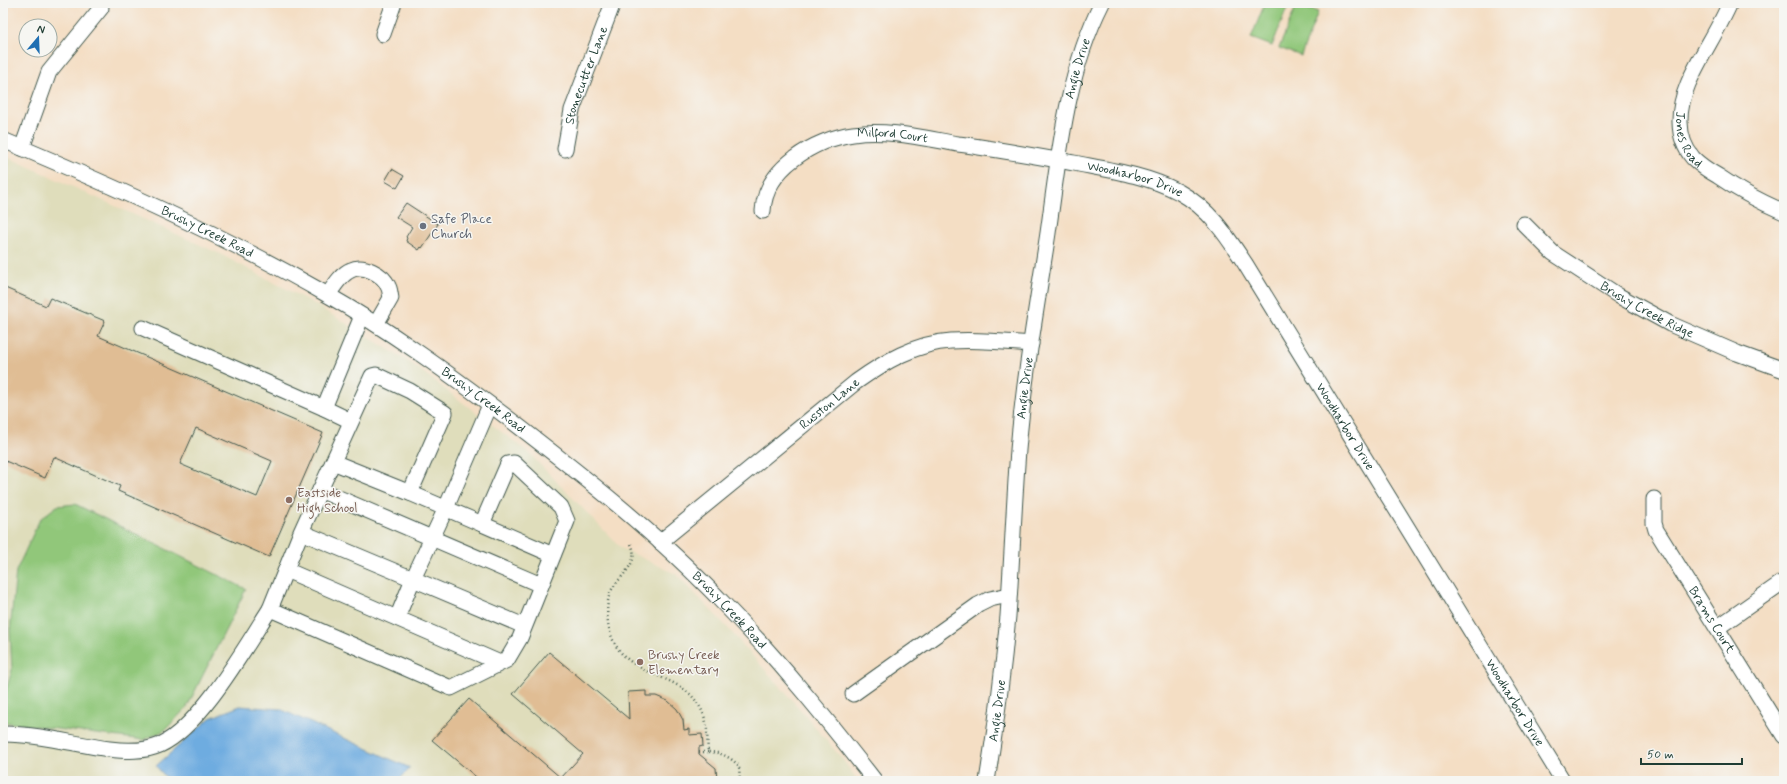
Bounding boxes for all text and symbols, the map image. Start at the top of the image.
north arrow [18,18,58,58]
text: N [35,22,47,37]
street label: Stonecutter Lane [561,24,612,126]
street label: Angie Drive [1061,36,1095,101]
street label: Jones Road [1671,111,1706,172]
street label: Milford Court [856,124,929,147]
street label: Woodharbor Drive [1086,157,1186,201]
street label: Brushy Creek Road [158,202,257,262]
place label: Safe Place Church [431,211,492,243]
marker: Safe Place Church [418,221,428,231]
street label: Brushy Creek Ridge [1597,277,1697,342]
street label: Angie Drive [1012,356,1037,420]
street label: Brushy Creek Road [438,363,529,437]
street label: Russton Lane [796,374,863,433]
street label: Woodharbor Drive [1312,380,1379,473]
place label: Eastside High School [297,485,358,519]
marker: Eastside High School [284,495,294,505]
street label: Brushy Creek Road [688,568,771,653]
street label: Brams Court [1685,583,1739,657]
place label: Brushy Creek Elementary [648,647,720,679]
street label: Woodharbor Drive [1482,656,1548,750]
marker: Brushy Creek Elementary [635,657,645,667]
street label: Angie Drive [985,679,1010,743]
scale bar [1641,740,1742,766]
text: 50 m [1647,747,1674,763]

